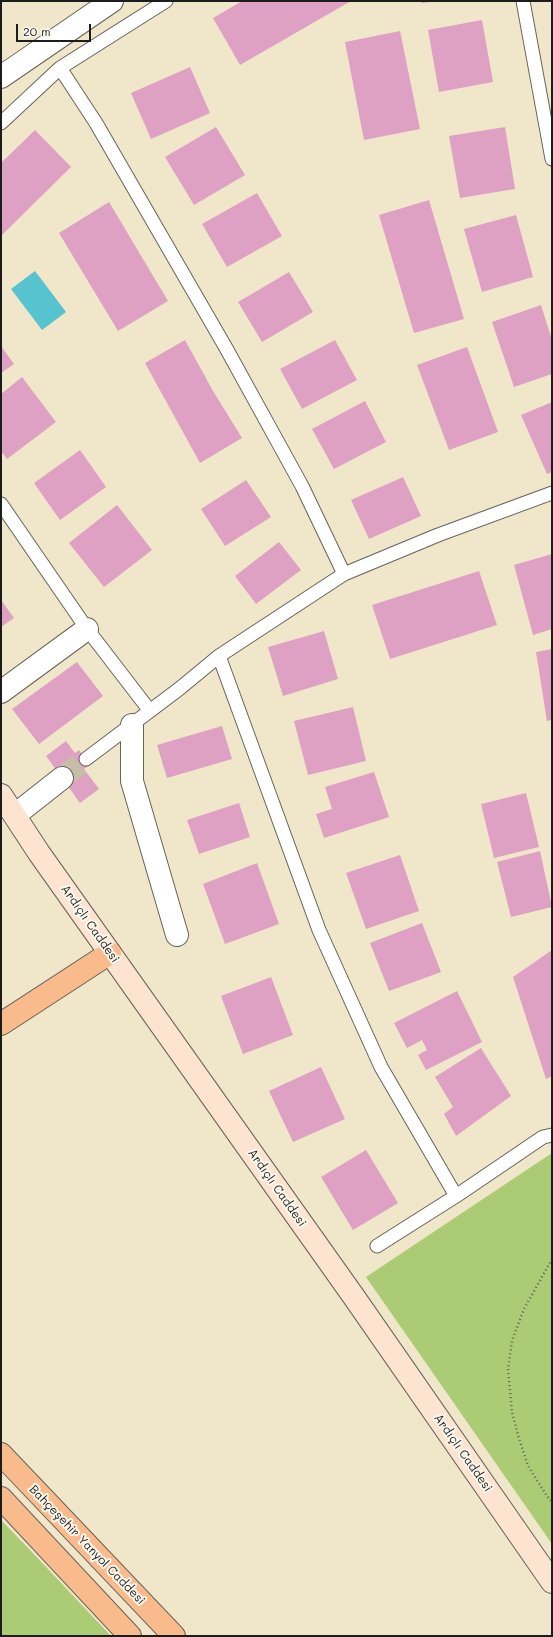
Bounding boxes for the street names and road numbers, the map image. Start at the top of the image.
street label: Ardıçlı Caddesi [58,882,122,966]
street label: Ardıçlı Caddesi [245,1146,309,1230]
street label: Ardıçlı Caddesi [431,1411,495,1495]
street label: Bahçeşehir Yanyol Caddesi [26,1482,148,1608]

